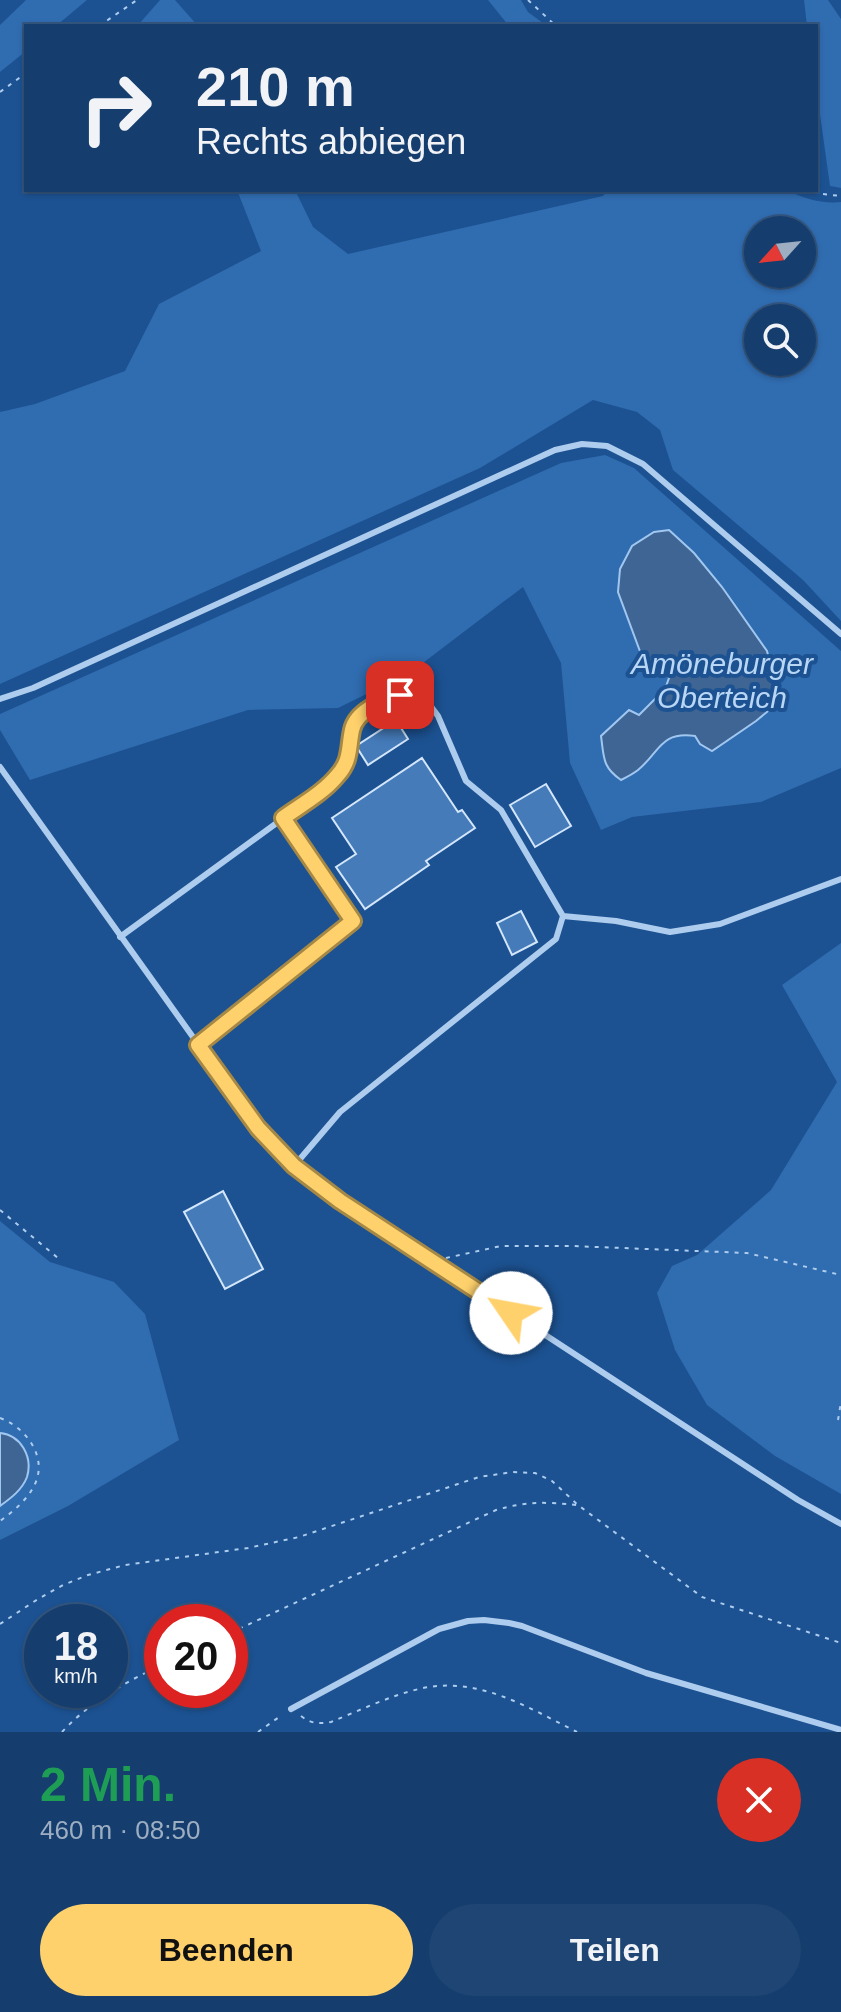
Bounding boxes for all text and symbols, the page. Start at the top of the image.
text: 210 m [196,55,355,118]
icon: right [64,56,168,160]
text: Rechts abbiegen [196,121,466,162]
north arrow [744,216,816,288]
map controls [744,216,816,376]
button: search [744,304,816,376]
water label: Amöneburger Oberteich [629,647,814,714]
pin [366,661,434,729]
icon: arrive [378,673,422,717]
position arrow [469,1271,553,1355]
speed limit sign: 20 [144,1604,248,1708]
text: 18 [54,1624,98,1668]
text: km/h [54,1665,98,1687]
text: 2 Min. [40,1758,176,1811]
button: close [717,1758,801,1842]
text: 460 m · 08:50 [40,1815,200,1845]
button: Beenden [40,1904,413,1996]
button: Teilen [429,1904,801,1996]

